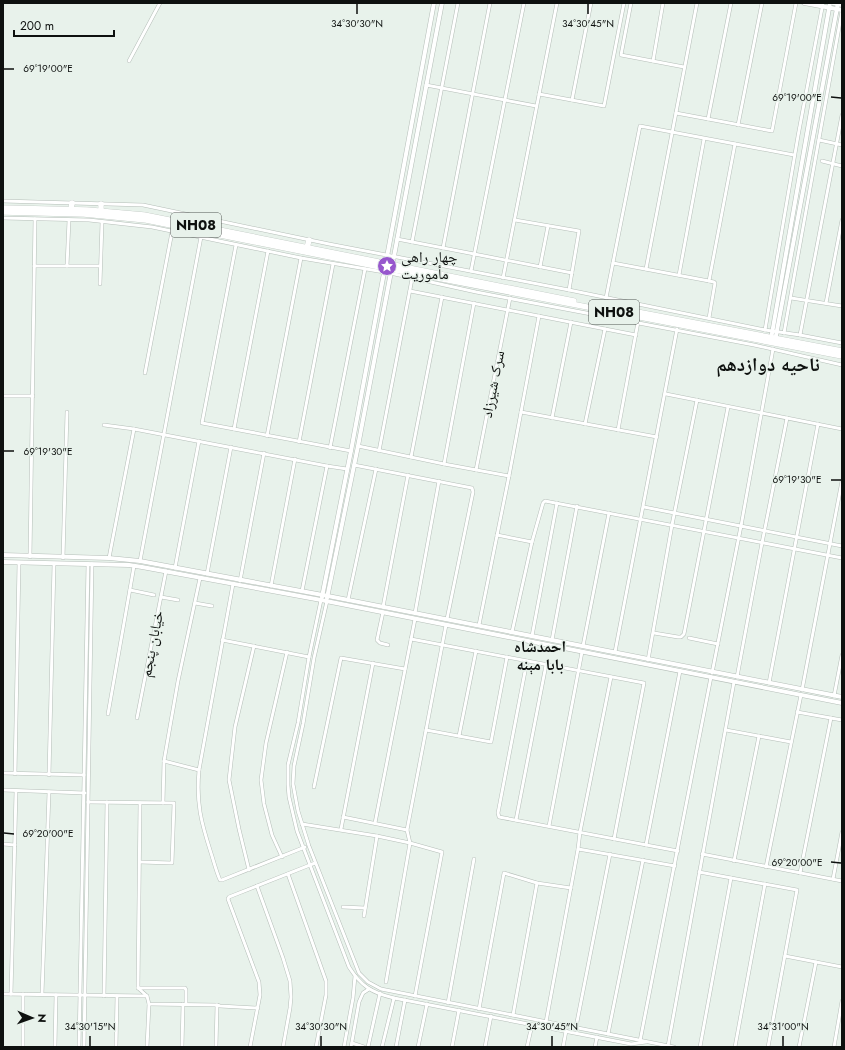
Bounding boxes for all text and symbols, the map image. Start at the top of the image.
scale bar [14,12,114,38]
text: 34°30'30"N [331,16,383,31]
text: 34°30'45"N [562,16,614,31]
text: 200 m [20,17,54,35]
text: 69°19'00"E [23,61,73,76]
text: 69°19'00"E [772,90,822,105]
road number: NH08 [171,213,221,237]
place label: چهار راهی مأموریت [401,246,458,285]
place icon: چهار راهی مأموریت [376,255,398,277]
road number: NH08 [589,300,639,324]
street label: سرک شیرزاد [476,348,510,420]
district label: ناحیه دوازدهم [716,351,820,378]
text: 69°19'30"E [23,444,73,459]
text: 69°19'30"E [772,472,822,487]
street label: خیابان پنجم [135,608,169,679]
district label: احمدشاه بابا مېنه [514,635,566,676]
text: 69°20'00"E [23,826,74,841]
text: 69°20'00"E [772,855,823,870]
north arrow [12,998,52,1038]
text: N [34,1014,50,1023]
text: 34°30'15"N [65,1019,115,1034]
text: 34°30'30"N [295,1019,347,1034]
text: 34°30'45"N [526,1019,578,1034]
text: 34°31'00"N [757,1019,809,1034]

